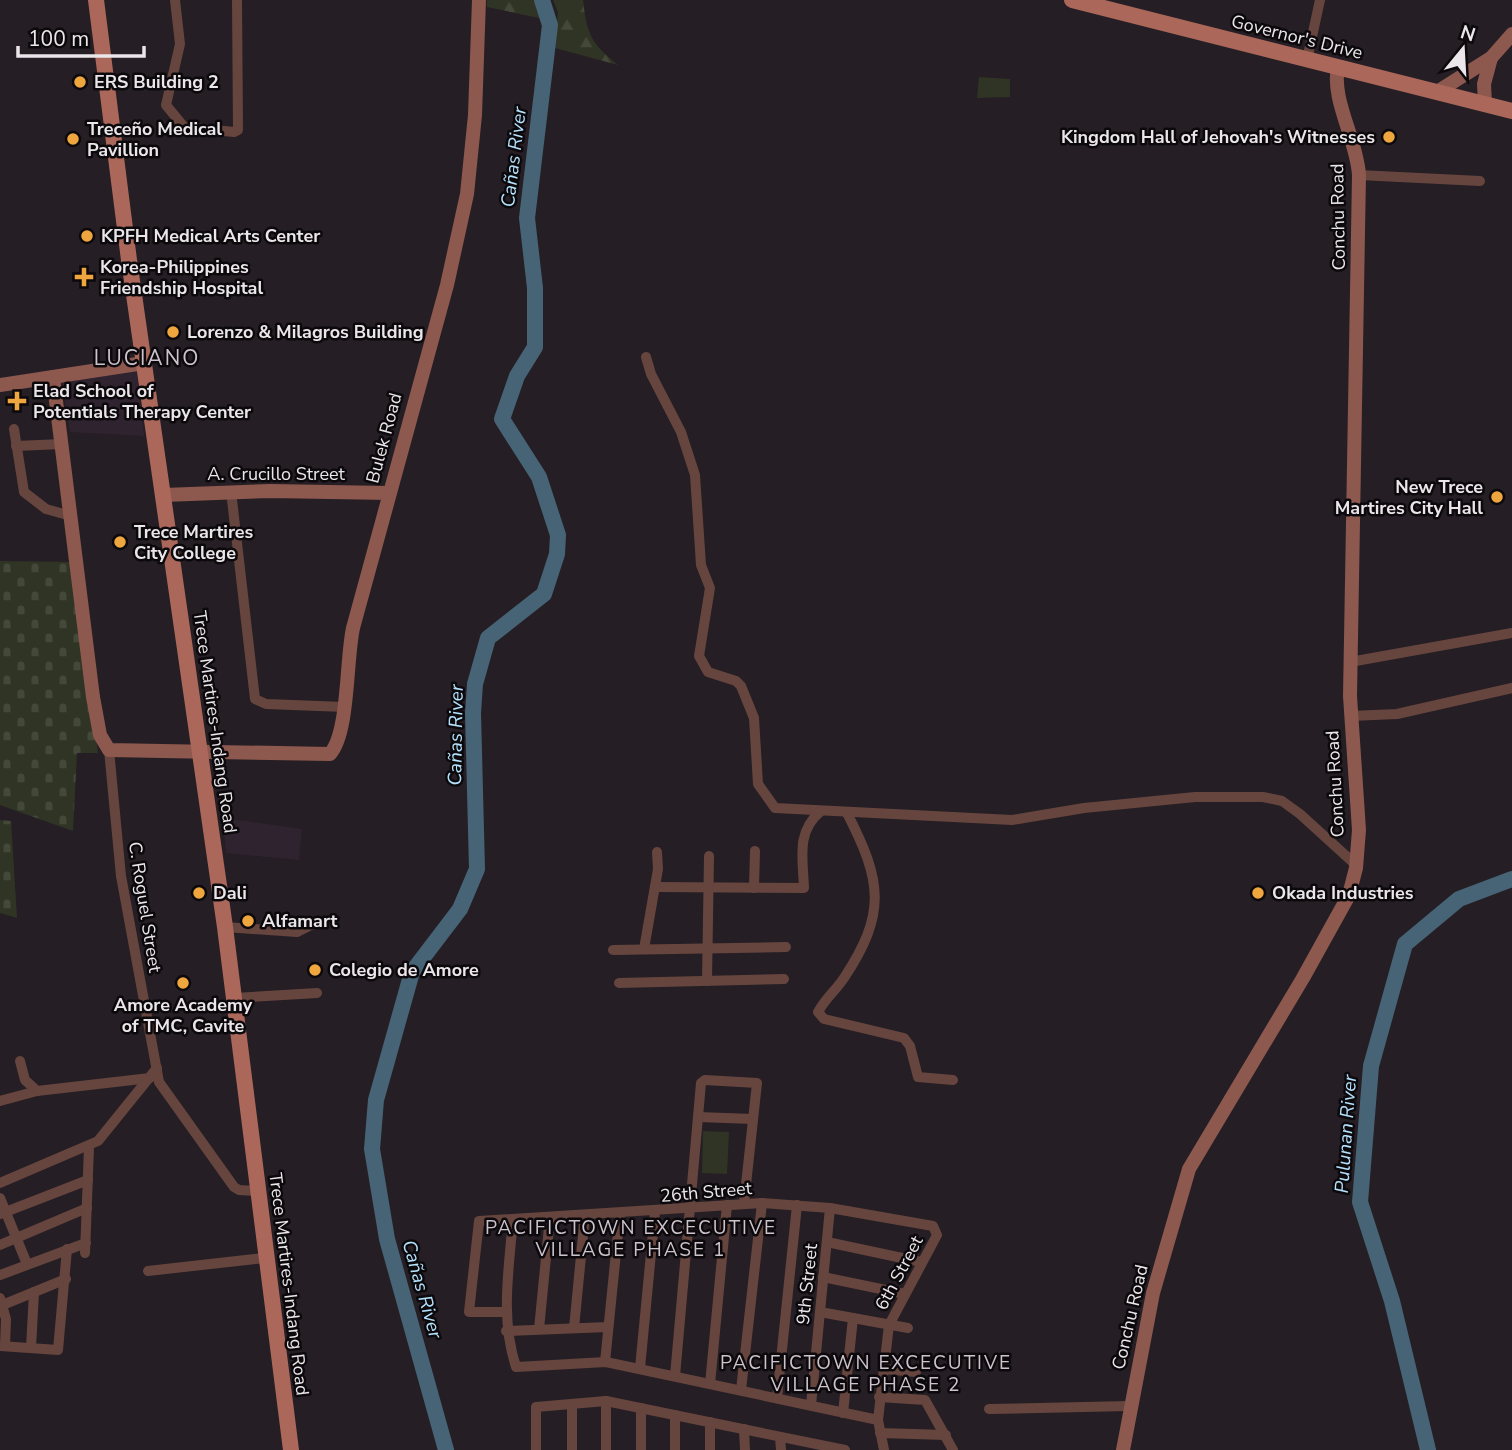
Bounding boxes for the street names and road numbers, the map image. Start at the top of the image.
street label: Governor's Drive [1229,9,1365,65]
street label: Conchu Road [1325,163,1351,271]
street label: Bulek Road [360,390,408,486]
street label: A. Crucillo Street [207,462,346,486]
street label: Trece Martires-Indang Road [188,609,242,835]
street label: Conchu Road [1320,730,1350,838]
street label: C. Roguel Street [123,840,167,975]
street label: Trece Martires-Indang Road [263,1171,315,1397]
street label: 26th Street [659,1176,753,1208]
street label: 6th Street [869,1231,929,1314]
street label: 9th Street [791,1242,823,1326]
street label: Conchu Road [1106,1262,1154,1372]

